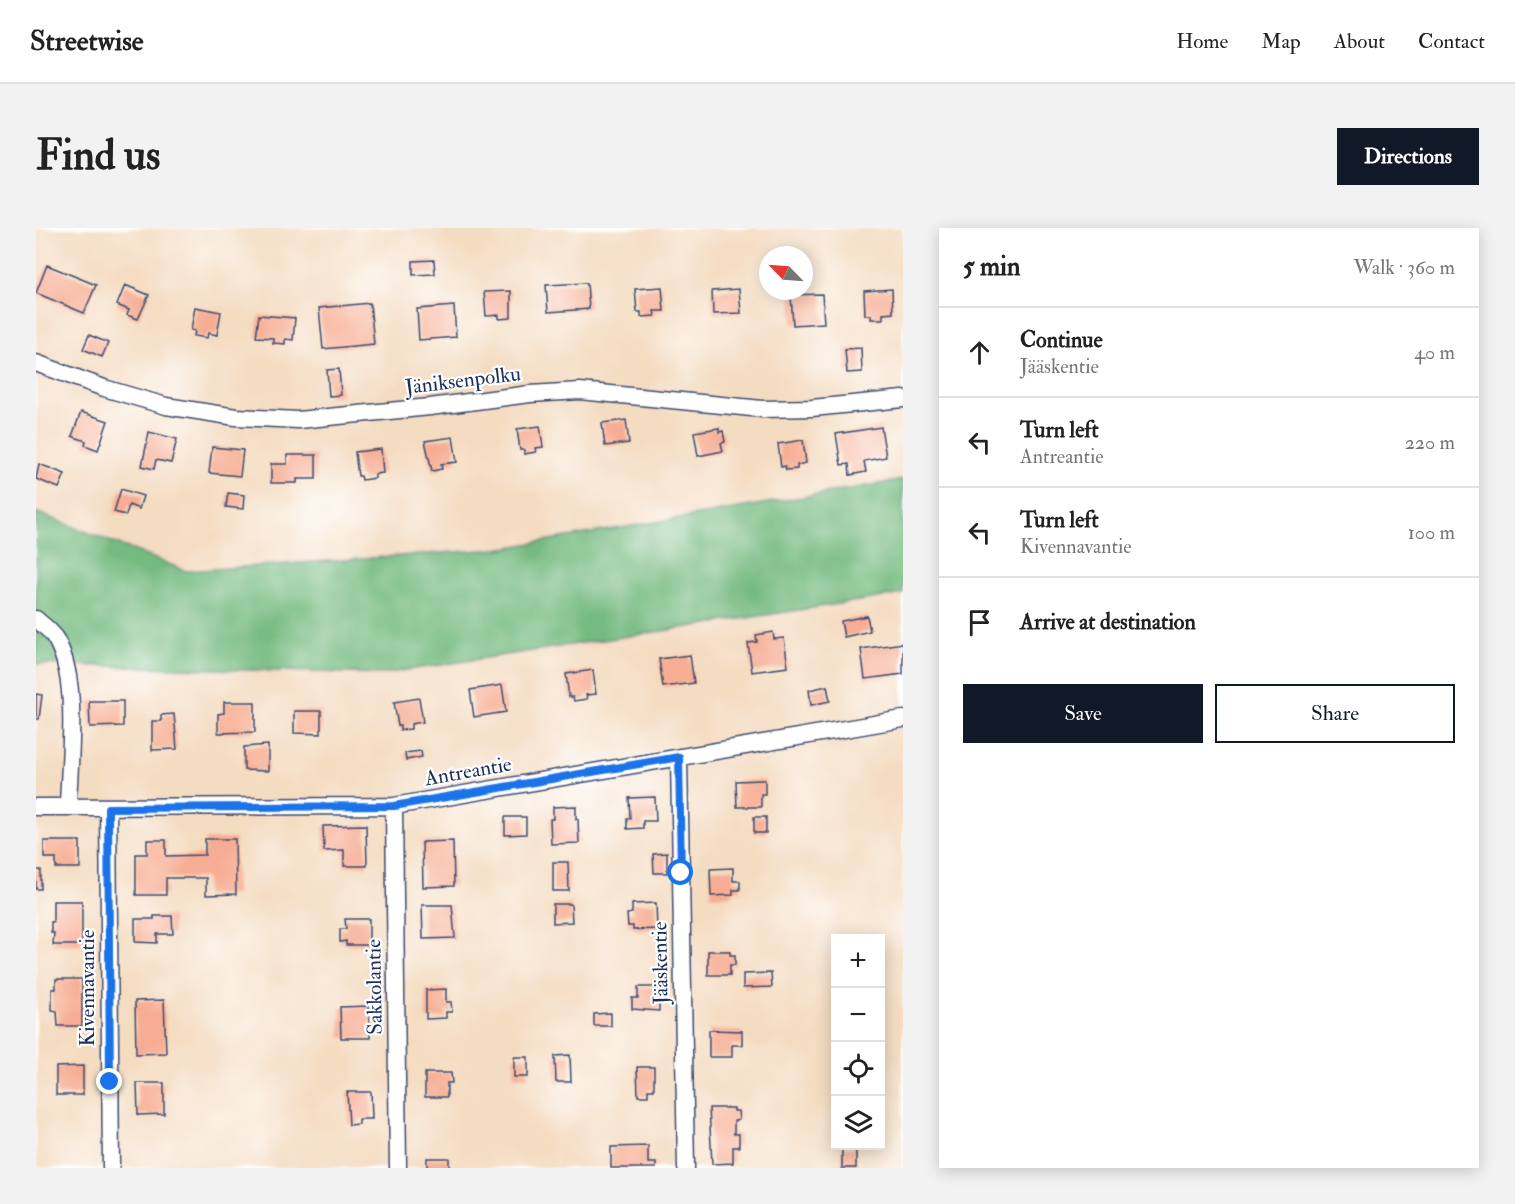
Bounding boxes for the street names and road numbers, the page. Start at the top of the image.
street label: Jäniksenpolku [403,360,523,401]
street label: Antreantie [422,751,514,793]
street label: Jääskentie [646,921,675,1006]
street label: Kivennavantie [74,929,101,1047]
street label: Sakkolantie [360,939,389,1035]

